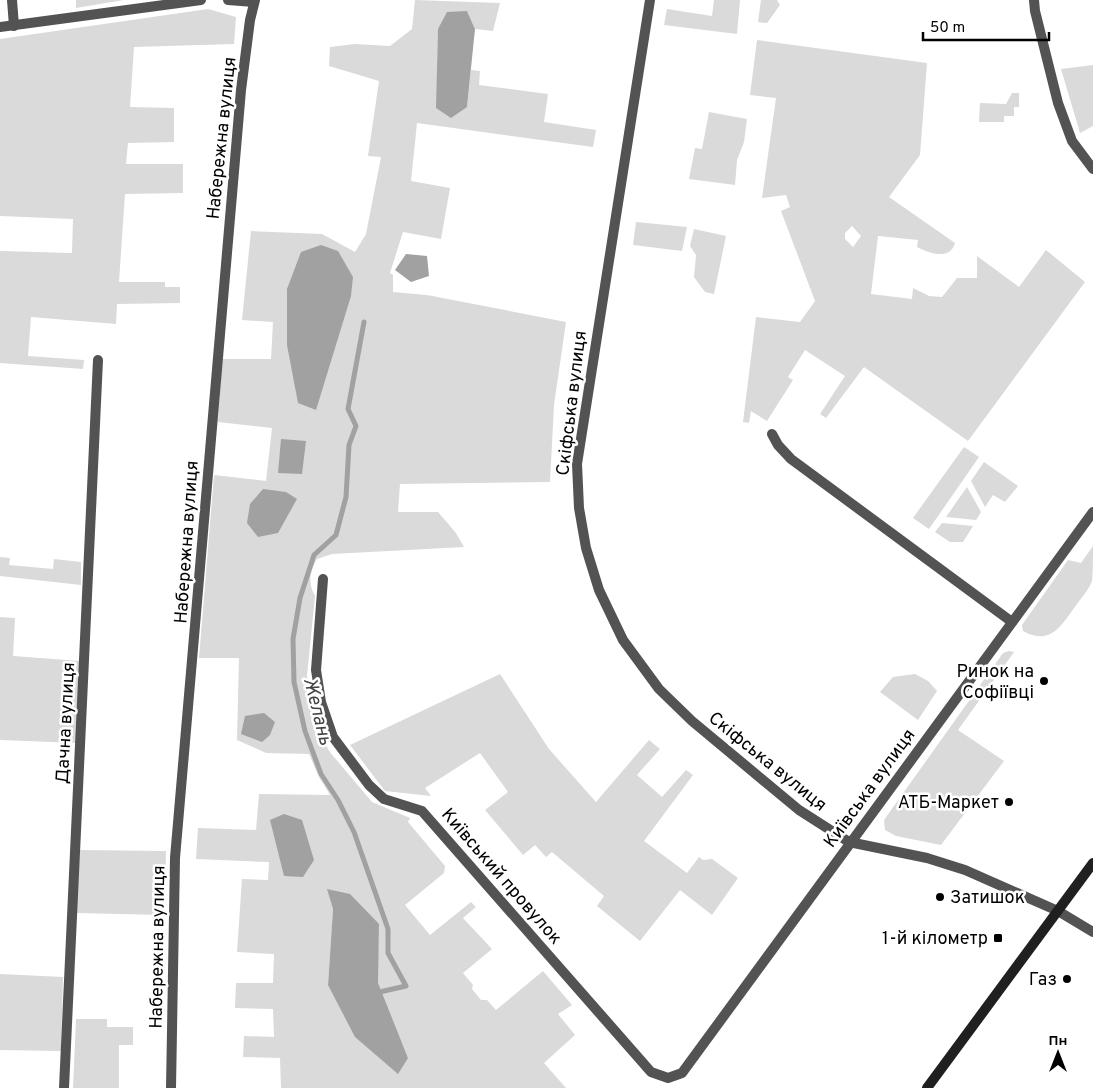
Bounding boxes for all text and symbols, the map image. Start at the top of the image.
scale bar [923,10,1049,42]
text: 50 m [930,19,965,38]
street label: Набережна вулиця [203,56,242,221]
street label: Скіфська вулиця [552,329,593,477]
street label: Набережна вулиця [170,460,205,624]
place label: Ринок на Софіївці [956,661,1034,705]
street label: Дачна вулиця [52,662,81,785]
water label: Желань [297,675,337,748]
marker: Ринок на Софіївці [1038,675,1050,687]
street label: Скіфська вулиця [703,707,831,817]
street label: Київська вулиця [819,725,921,853]
place label: АТБ-Маркет [898,792,999,815]
marker: АТБ-Маркет [1003,796,1015,808]
street label: Київський провулок [435,804,566,950]
street label: Набережна вулиця [146,865,171,1029]
place label: Затишок [950,887,1025,910]
marker: Затишок [934,891,946,903]
place label: 1-й кілометр [882,928,988,951]
marker: 1-й кілометр [992,932,1004,944]
place label: Газ [1029,969,1057,992]
marker: Газ [1061,973,1073,985]
north arrow [1033,1028,1083,1078]
text: Пн [1049,1033,1067,1050]

